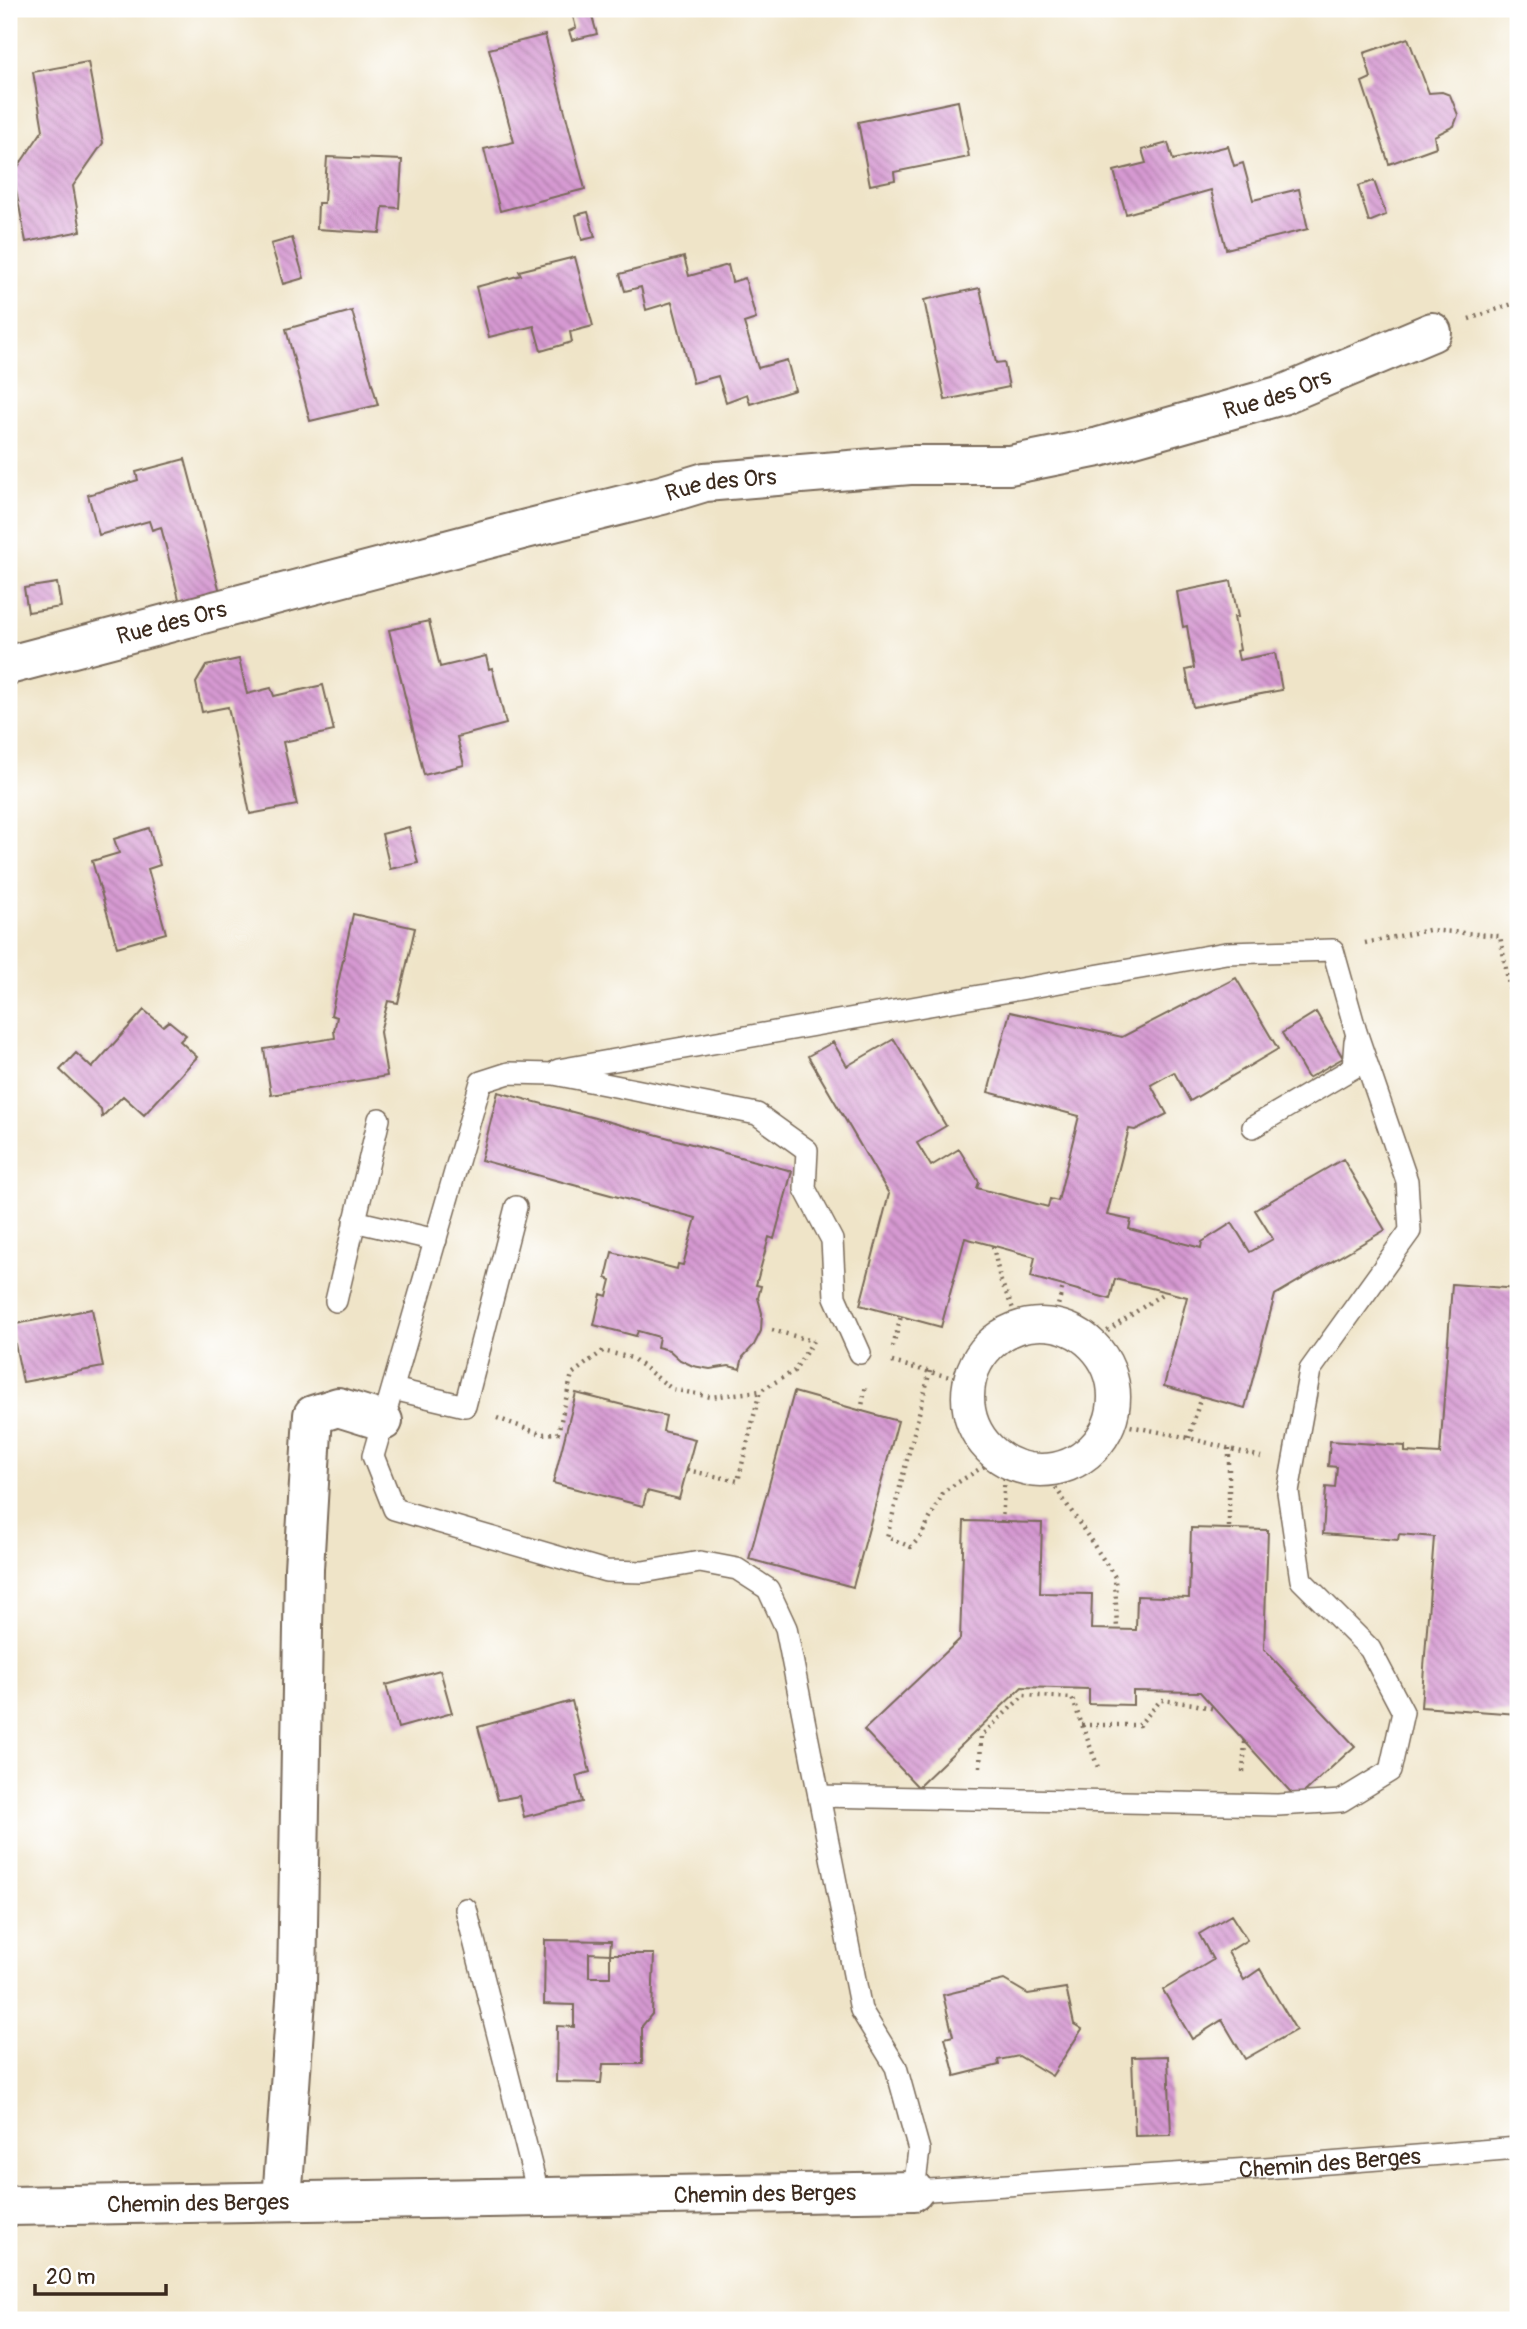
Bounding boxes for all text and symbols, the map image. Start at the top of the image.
street label: Rue des Ors [1220,362,1335,426]
street label: Rue des Ors [662,462,777,508]
street label: Rue des Ors [113,594,230,651]
street label: Chemin des Berges [1238,2141,1422,2184]
street label: Chemin des Berges [673,2177,856,2209]
street label: Chemin des Berges [107,2187,289,2219]
scale bar [35,2252,166,2296]
text: 20 m [46,2264,95,2291]

